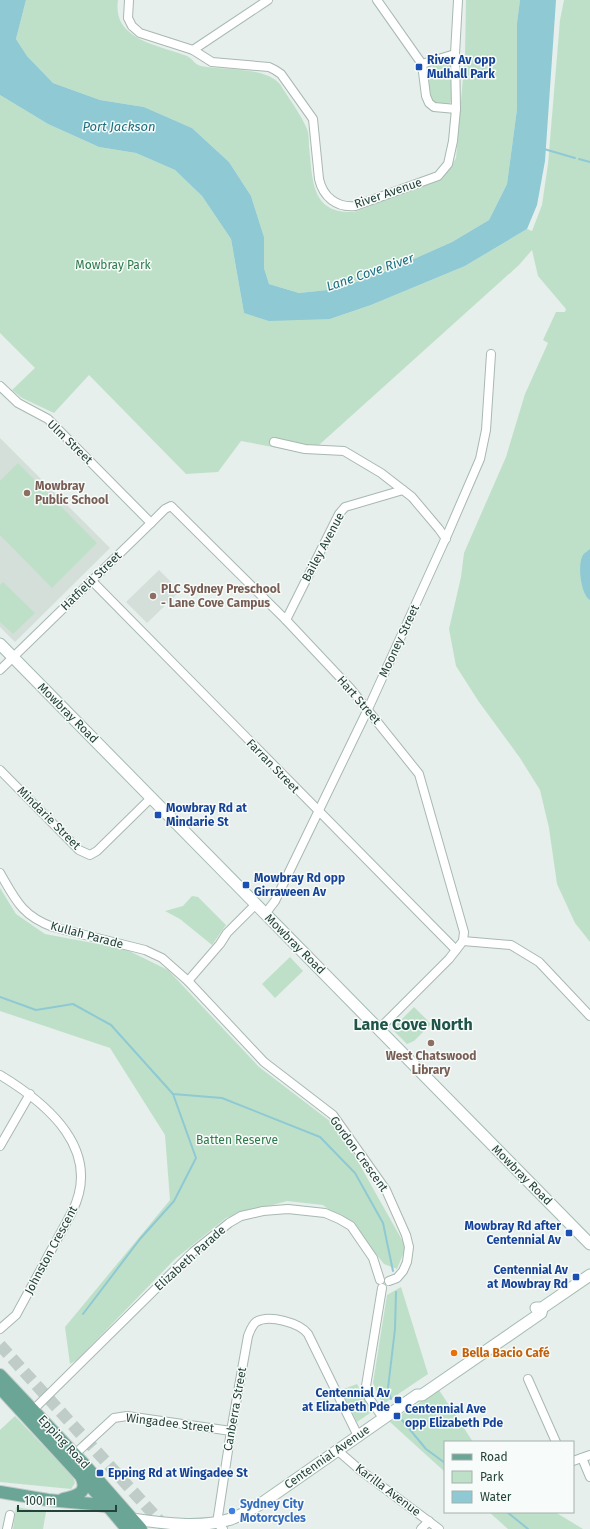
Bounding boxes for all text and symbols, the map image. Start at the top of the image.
place label: River Av opp Mulhall Park [427,53,496,81]
marker: River Av opp Mulhall Park [414,62,424,72]
water label: Port Jackson [82,119,156,134]
street label: River Avenue [352,175,424,211]
water label: Lane Cove River [324,250,417,294]
park label: Mowbray Park [75,258,152,272]
street label: Ulm Street [44,417,96,467]
place label: Mowbray Public School [35,479,109,507]
marker: Mowbray Public School [22,488,32,498]
street label: Bailey Avenue [299,510,347,584]
street label: Hatfield Street [58,548,125,613]
place label: PLC Sydney Preschool - Lane Cove Campus [161,582,281,610]
marker: PLC Sydney Preschool - Lane Cove Campus [148,591,158,601]
street label: Mooney Street [376,602,422,680]
street label: Hart Street [334,673,384,728]
street label: Mowbray Road [35,680,101,746]
street label: Farran Street [244,736,303,796]
street label: Mindarie Street [14,783,84,853]
place label: Mowbray Rd at Mindarie St [166,801,247,829]
marker: Mowbray Rd at Mindarie St [153,810,163,820]
place label: Mowbray Rd opp Girraween Av [254,871,345,899]
marker: Mowbray Rd opp Girraween Av [241,880,251,890]
street label: Mowbray Road [262,911,328,977]
street label: Kullah Parade [49,919,125,951]
district label: Lane Cove North [353,1015,473,1034]
marker: West Chatswood Library [426,1038,436,1048]
place label: West Chatswood Library [386,1049,476,1077]
street label: Gordon Crescent [327,1114,391,1195]
park label: Batten Reserve [196,1133,278,1147]
street label: Mowbray Road [489,1142,555,1208]
street label: Johnston Crescent [22,1203,81,1297]
place label: Mowbray Rd after Centennial Av [465,1219,562,1247]
street label: Elizabeth Parade [152,1223,228,1293]
marker: Mowbray Rd after Centennial Av [564,1228,574,1238]
place label: Centennial Av at Mowbray Rd [487,1263,569,1291]
marker: Centennial Av at Mowbray Rd [571,1272,581,1282]
place label: Bella Bacio Café [462,1346,550,1360]
marker: Bella Bacio Café [449,1348,459,1358]
street label: Canberra Street [221,1365,249,1452]
place label: Centennial Av at Elizabeth Pde [302,1386,391,1414]
marker: Centennial Av at Elizabeth Pde [393,1395,403,1405]
place label: Centennial Ave opp Elizabeth Pde [405,1402,503,1430]
street label: Wingadee Street [125,1411,216,1435]
marker: Centennial Ave opp Elizabeth Pde [392,1411,402,1421]
street label: Epping Road [36,1412,92,1472]
street label: Centennial Avenue [282,1422,372,1492]
legend [444,1441,574,1513]
text: Road [480,1450,508,1464]
street label: Karilla Avenue [353,1461,423,1519]
place label: Epping Rd at Wingadee St [108,1466,248,1480]
marker: Epping Rd at Wingadee St [95,1468,105,1478]
text: Park [480,1470,504,1484]
scale bar [18,1487,116,1513]
text: Water [480,1490,512,1504]
text: 100 m [24,1494,56,1508]
place label: Sydney City Motorcycles [240,1497,306,1525]
marker: Sydney City Motorcycles [227,1506,237,1516]

